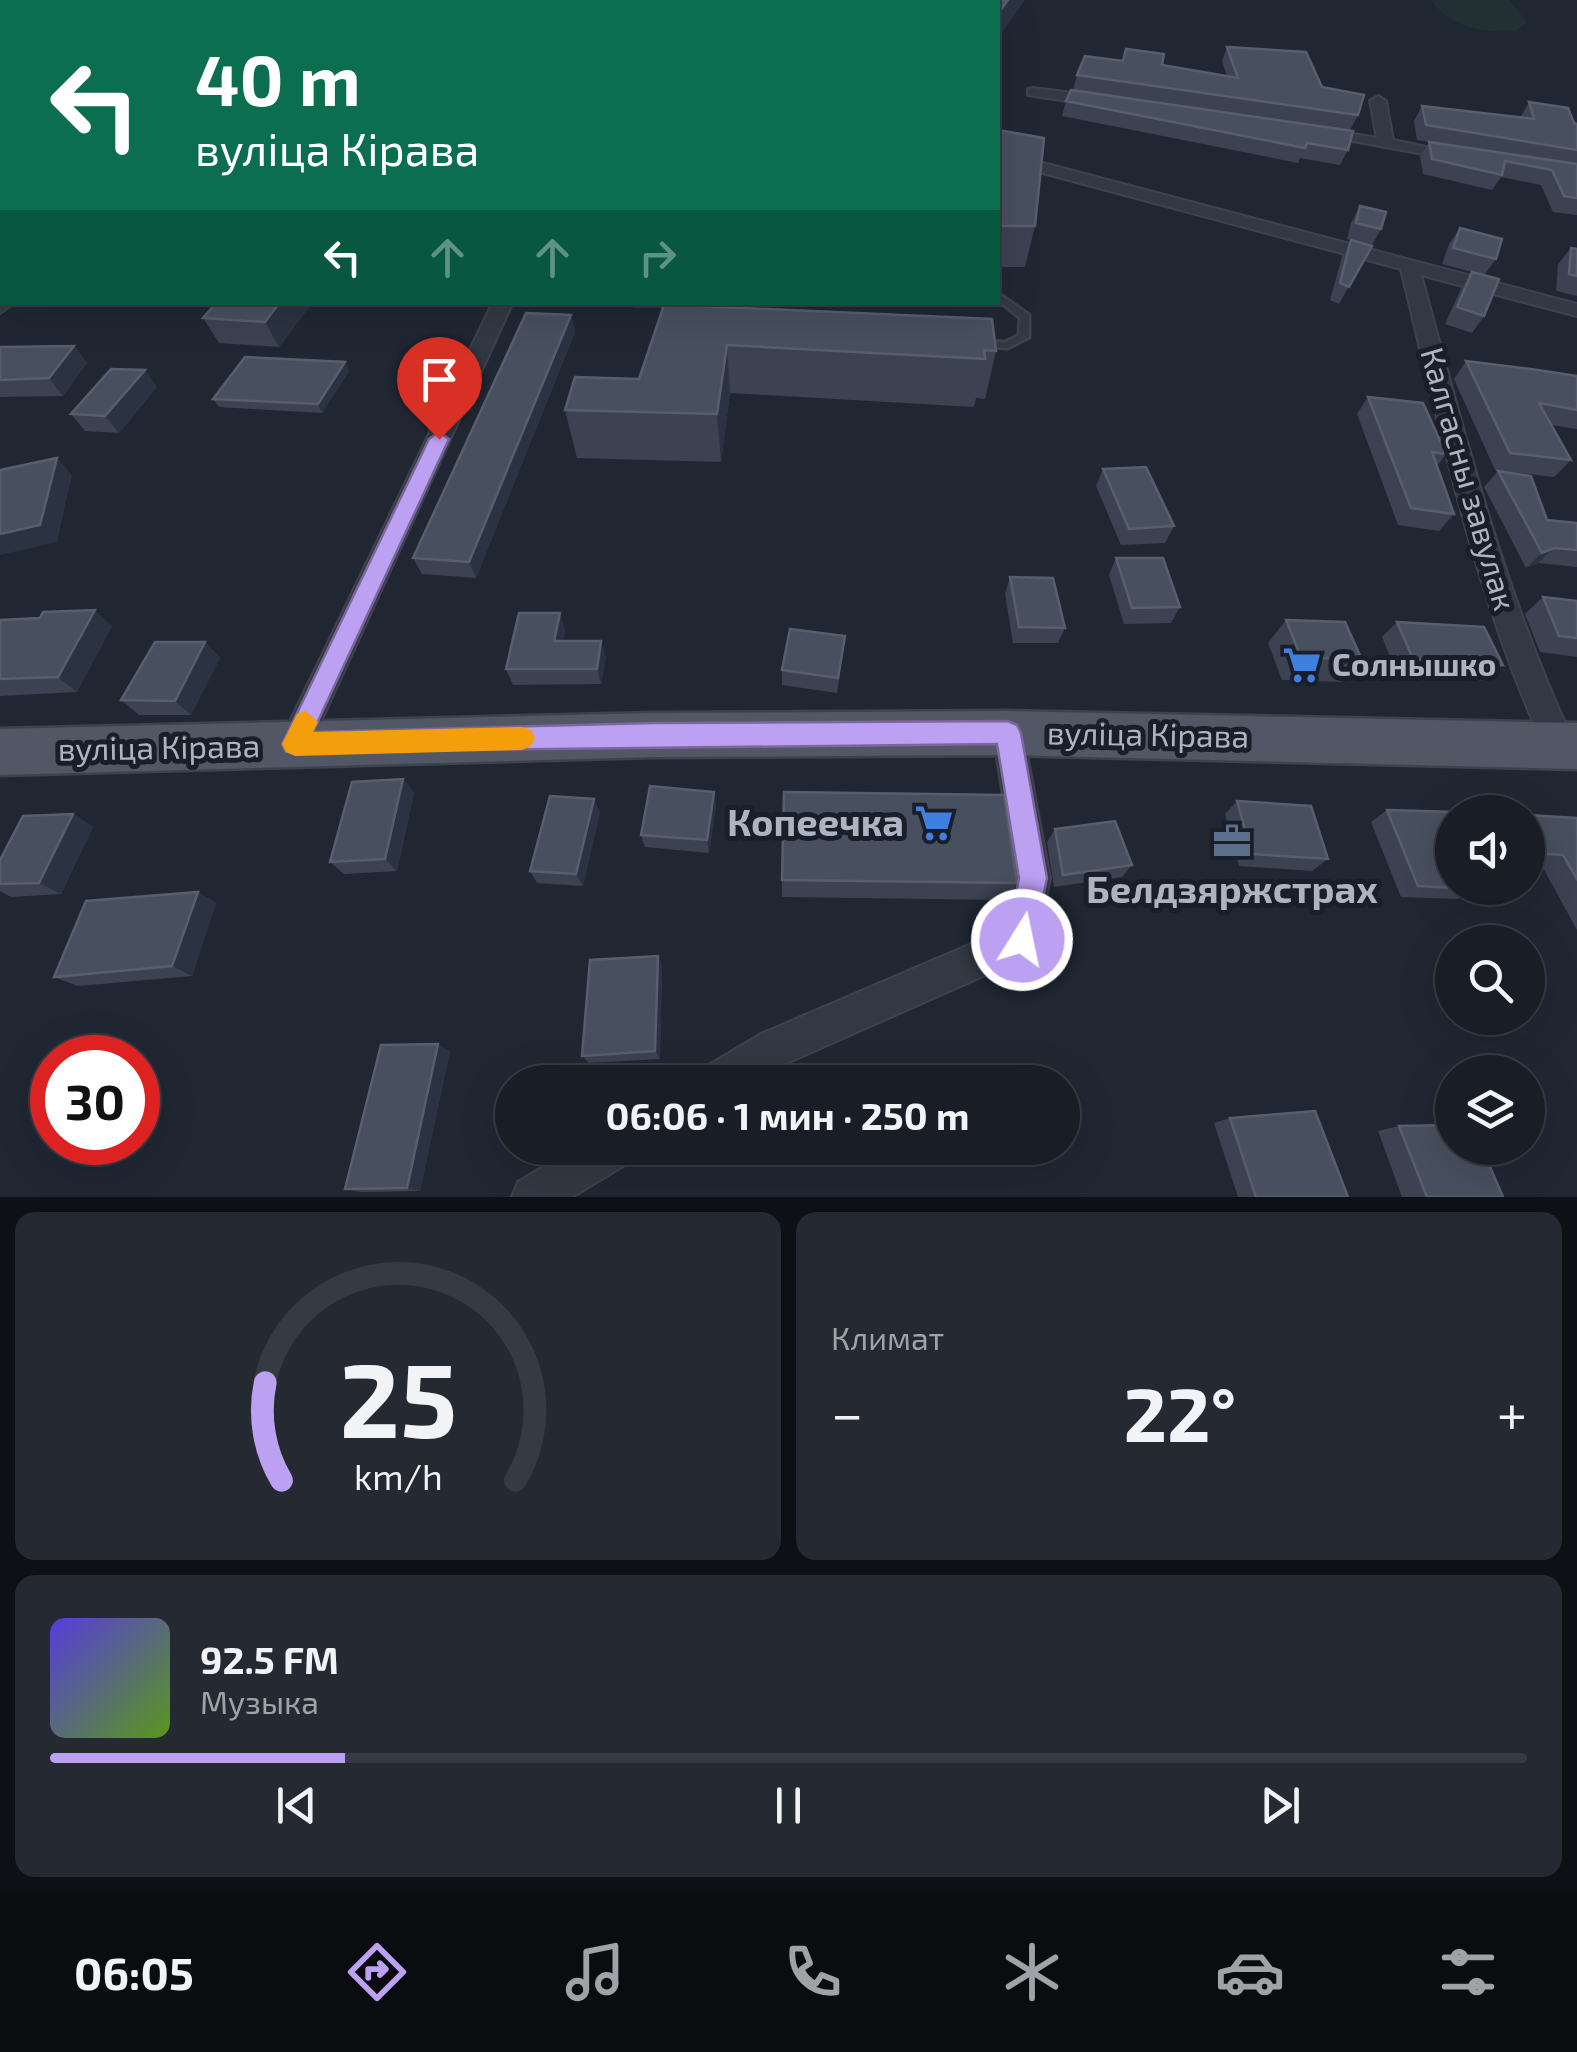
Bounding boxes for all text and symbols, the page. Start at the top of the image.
text: 40 m [195,36,361,120]
icon: left [30,40,160,170]
text: вуліца Кірава [195,121,479,175]
icon: left [315,230,370,285]
icon: ahead [420,230,475,285]
icon: ahead [525,230,580,285]
icon: right [630,230,685,285]
pin [397,337,482,440]
street label: Калгасны завулак [1413,343,1526,615]
icon: arrive [412,352,467,407]
supermarket icon: Солнышко [1281,644,1323,686]
place label: Солнышко [1332,644,1496,682]
street label: вуліца Кірава [1047,712,1249,755]
street label: вуліца Кірава [58,725,260,768]
map controls [1435,795,1545,1165]
button: sound [1435,795,1545,905]
place label: Копеечка [727,798,904,844]
supermarket icon: Копеечка [913,802,955,844]
office icon: Белдзяржстрах [1211,820,1253,862]
place label: Белдзяржстрах [1086,865,1378,911]
position arrow [970,888,1074,992]
button: search [1435,925,1545,1035]
speed limit sign: 30 [30,1035,160,1165]
button: layers [1435,1055,1545,1165]
text: 06:06 · 1 мин · 250 m [606,1092,969,1138]
text: Климат [831,1318,944,1356]
text: 25 [339,1334,457,1459]
text: 22° [1123,1367,1236,1457]
text: − [831,1379,863,1445]
text: + [1497,1379,1527,1445]
text: km/h [354,1454,442,1497]
text: 92.5 FM [200,1636,339,1682]
text: Музыка [200,1682,319,1720]
icon: previous [269,1778,324,1833]
icon: pause [761,1778,816,1833]
icon: next [1253,1778,1308,1833]
icon: directions [342,1937,412,2007]
icon: music [560,1937,630,2007]
icon: phone [778,1937,848,2007]
icon: climate [997,1937,1067,2007]
icon: car [1215,1937,1285,2007]
icon: filters [1433,1937,1503,2007]
text: 06:05 [74,1945,194,1999]

